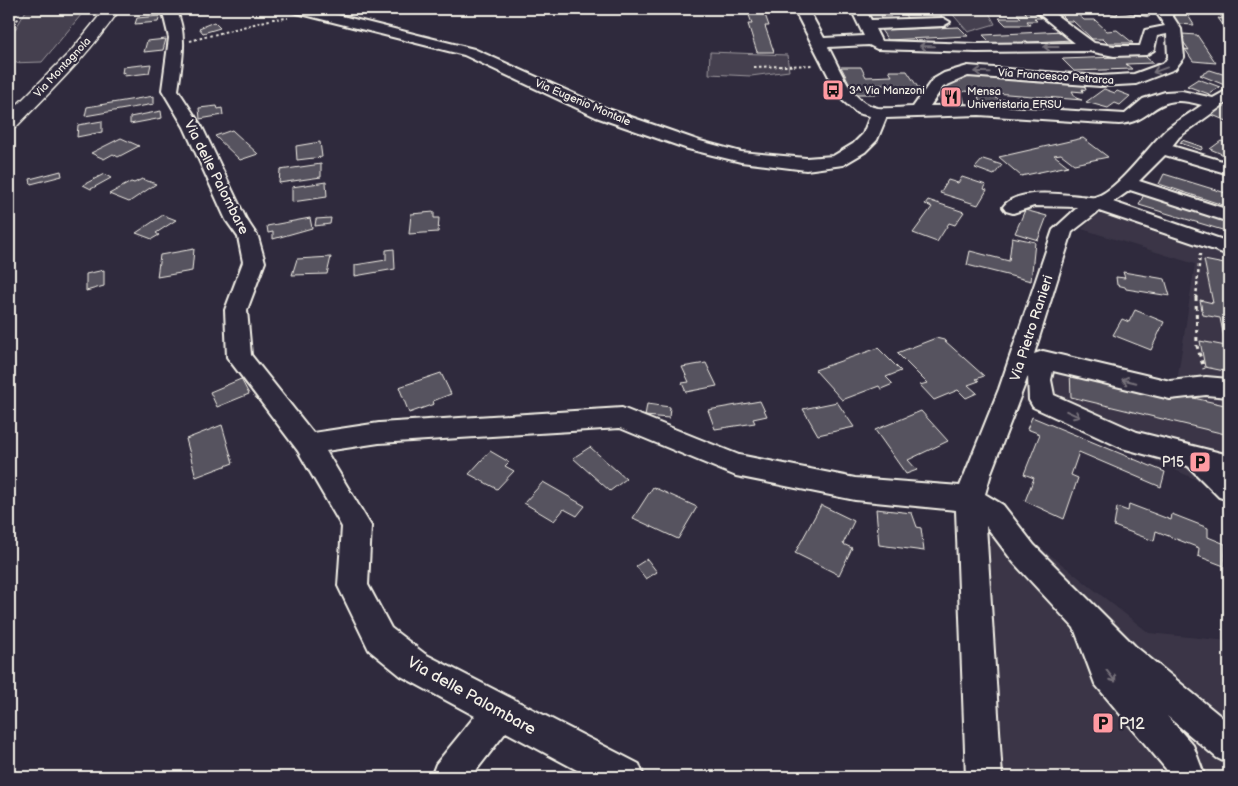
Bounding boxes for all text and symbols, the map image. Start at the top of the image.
street label: Via Montagnola [31,35,93,100]
one-way arrow [919,42,935,51]
one-way arrow [1043,42,1060,52]
street label: Via Francesco Petrarca [997,66,1114,87]
one-way arrow [1153,66,1169,75]
one-way arrow [975,67,991,76]
street label: Via Eugenio Montale [533,76,633,129]
bus stop icon: 3^ Via Manzoni [821,78,845,102]
place label: 3^ Via Manzoni [849,84,925,97]
restaurant icon: Mensa Univeristaria ERSU [939,85,963,109]
place label: Mensa Univeristaria ERSU [967,85,1062,111]
street label: Via delle Palombare [180,117,253,237]
street label: Via Pietro Ranieri [1006,273,1057,383]
one-way arrow [1122,376,1138,385]
one-way arrow [1065,410,1080,419]
parking icon: P15 [1188,450,1212,474]
place label: P15 [1162,454,1184,471]
street label: Via delle Palombare [404,653,539,740]
one-way arrow [1106,669,1116,683]
parking icon: P12 [1091,711,1115,735]
place label: P12 [1119,715,1145,734]

